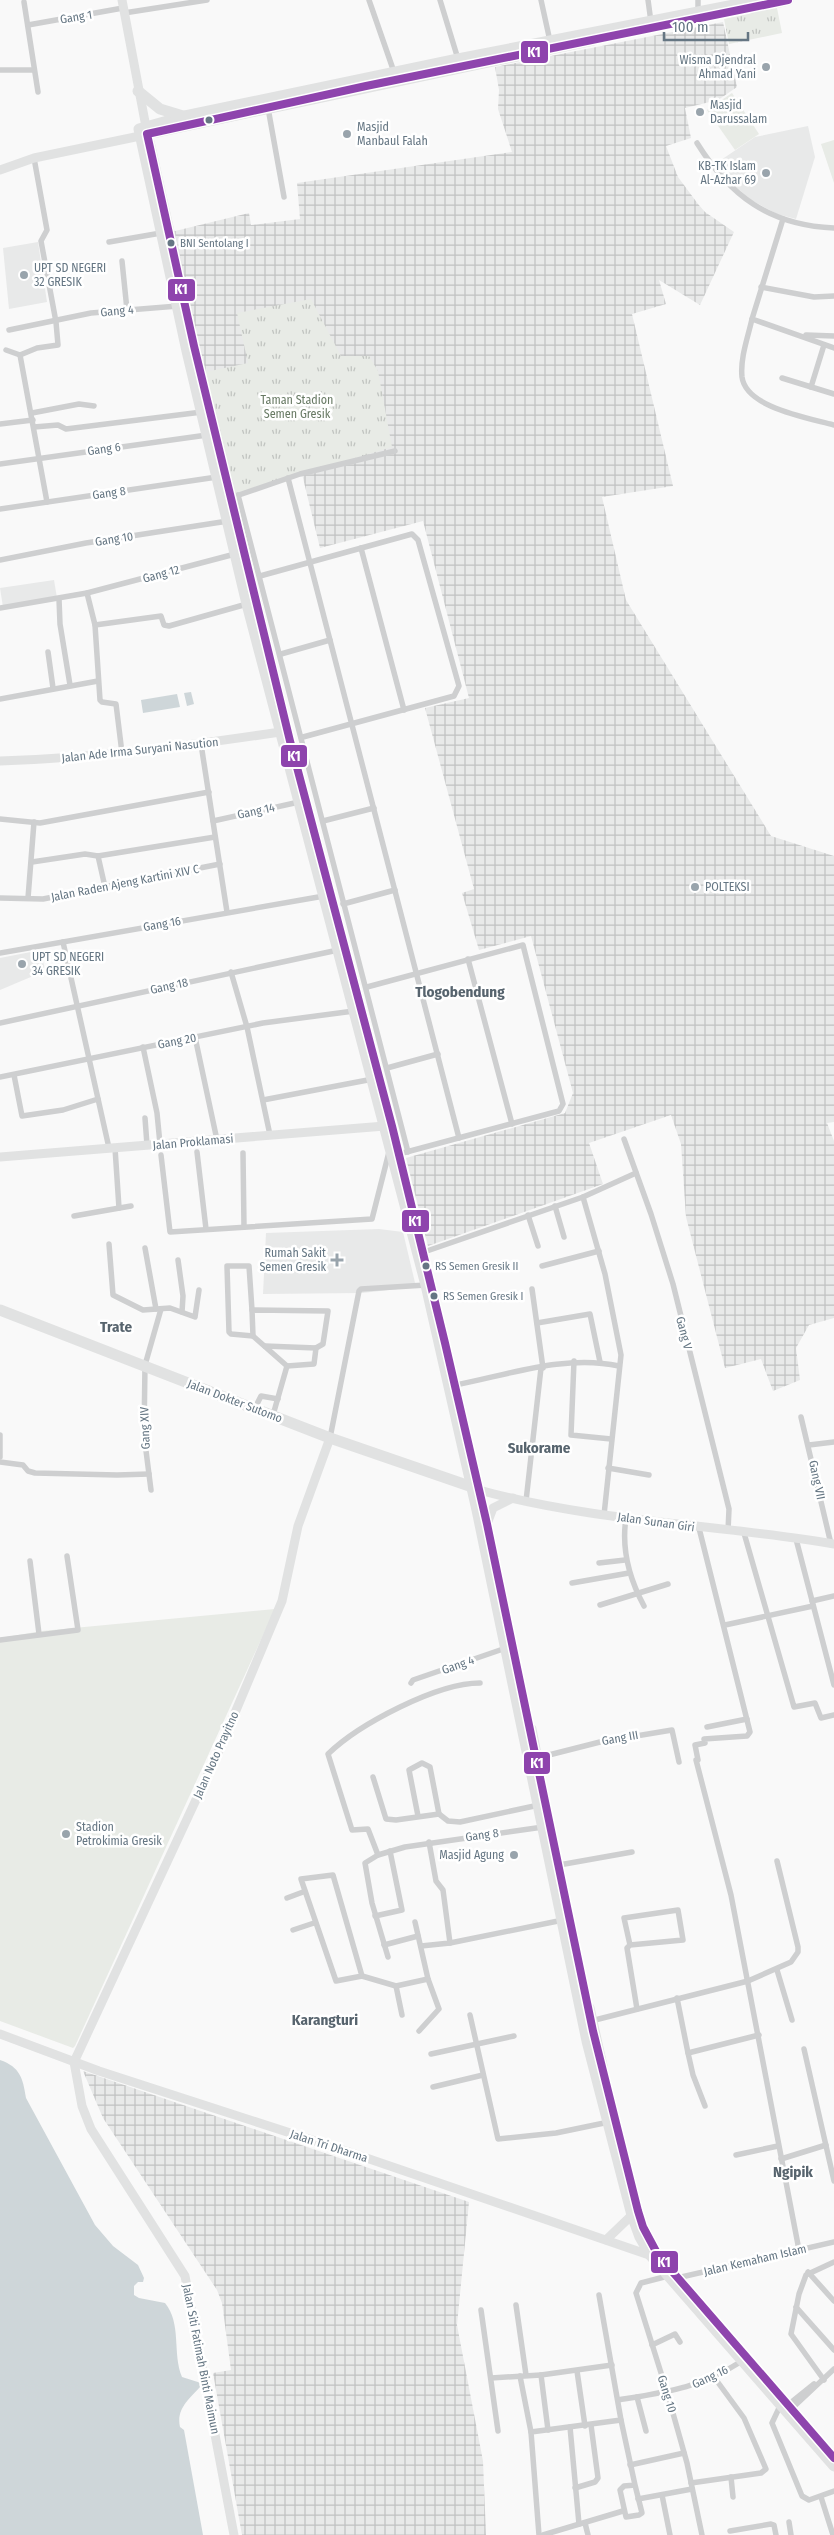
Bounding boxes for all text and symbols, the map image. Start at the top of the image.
street label: Gang 1 [59,8,93,26]
scale bar [664,10,748,42]
text: 100 m [672,18,709,36]
line badge: K1 [520,40,549,64]
text: K1 [527,44,541,61]
place label: Wisma Djendral Ahmad Yani [680,53,756,81]
marker: Wisma Djendral Ahmad Yani [760,61,772,73]
place label: Masjid Darussalam [710,98,767,126]
marker: Masjid Darussalam [694,106,706,118]
unlabelled marker [204,115,214,125]
place label: Masjid Manbaul Falah [357,120,428,148]
marker: Masjid Manbaul Falah [341,128,353,140]
place label: KB-TK Islam Al-Azhar 69 [698,159,756,187]
marker: KB-TK Islam Al-Azhar 69 [760,167,772,179]
place label: BNI Sentolang I [180,237,249,250]
marker: BNI Sentolang I [166,238,176,248]
place label: UPT SD NEGERI 32 GRESIK [34,261,106,289]
marker: UPT SD NEGERI 32 GRESIK [18,269,30,281]
line badge: K1 [167,278,196,302]
text: K1 [174,281,188,298]
street label: Gang 4 [100,303,134,319]
park label: Taman Stadion Semen Gresik [261,393,333,421]
street label: Gang 6 [86,440,122,458]
street label: Gang 8 [91,484,127,502]
street label: Gang 10 [94,529,134,549]
street label: Gang 12 [141,562,181,586]
street label: Jalan Ade Irma Suryani Nasution [61,735,219,765]
line badge: K1 [280,744,308,768]
text: K1 [287,748,301,765]
street label: Gang 14 [236,800,276,822]
street label: Jalan Raden Ajeng Kartini XIV C [50,862,200,904]
place label: POLTEKSI [705,880,750,894]
marker: POLTEKSI [689,881,701,893]
street label: Gang 16 [142,914,182,934]
place label: UPT SD NEGERI 34 GRESIK [32,950,104,978]
marker: UPT SD NEGERI 34 GRESIK [16,958,28,970]
street label: Gang 18 [149,975,189,997]
district label: Tlogobendung [415,983,505,1001]
street label: Gang 20 [156,1030,198,1052]
street label: Jalan Proklamasi [152,1131,234,1153]
line badge: K1 [401,1209,430,1233]
text: K1 [408,1213,422,1230]
place label: Rumah Sakit Semen Gresik [259,1246,326,1274]
marker: Rumah Sakit Semen Gresik [330,1253,344,1267]
place label: RS Semen Gresik II [435,1260,518,1273]
marker: RS Semen Gresik II [421,1261,431,1271]
place label: RS Semen Gresik I [443,1290,523,1303]
marker: RS Semen Gresik I [429,1291,439,1301]
street label: Gang V [673,1315,695,1352]
district label: Trate [100,1318,132,1336]
street label: Jalan Dokter Sutomo [186,1376,284,1426]
street label: Gang XIV [137,1406,153,1450]
district label: Sukorame [508,1439,571,1457]
street label: Gang VII [806,1459,828,1501]
street label: Jalan Sunan Giri [616,1510,696,1534]
street label: Gang 4 [440,1653,476,1677]
street label: Jalan Noto Prayitno [190,1709,242,1801]
street label: Gang III [601,1728,639,1748]
line badge: K1 [523,1751,551,1775]
text: K1 [530,1755,544,1772]
place label: Stadion Petrokimia Gresik [76,1820,162,1848]
street label: Gang 8 [464,1826,500,1844]
marker: Stadion Petrokimia Gresik [60,1828,72,1840]
place label: Masjid Agung [439,1848,504,1862]
marker: Masjid Agung [508,1849,520,1861]
district label: Karangturi [292,2011,358,2029]
street label: Jalan Tri Dharma [288,2127,370,2165]
district label: Ngipik [773,2163,813,2181]
street label: Jalan Kemaham Islam [702,2241,808,2279]
line badge: K1 [650,2250,679,2274]
text: K1 [657,2254,671,2271]
street label: Jalan Siti Fatimah Binti Maimun [180,2283,222,2435]
street label: Gang 16 [690,2363,730,2391]
street label: Gang 10 [655,2374,679,2414]

